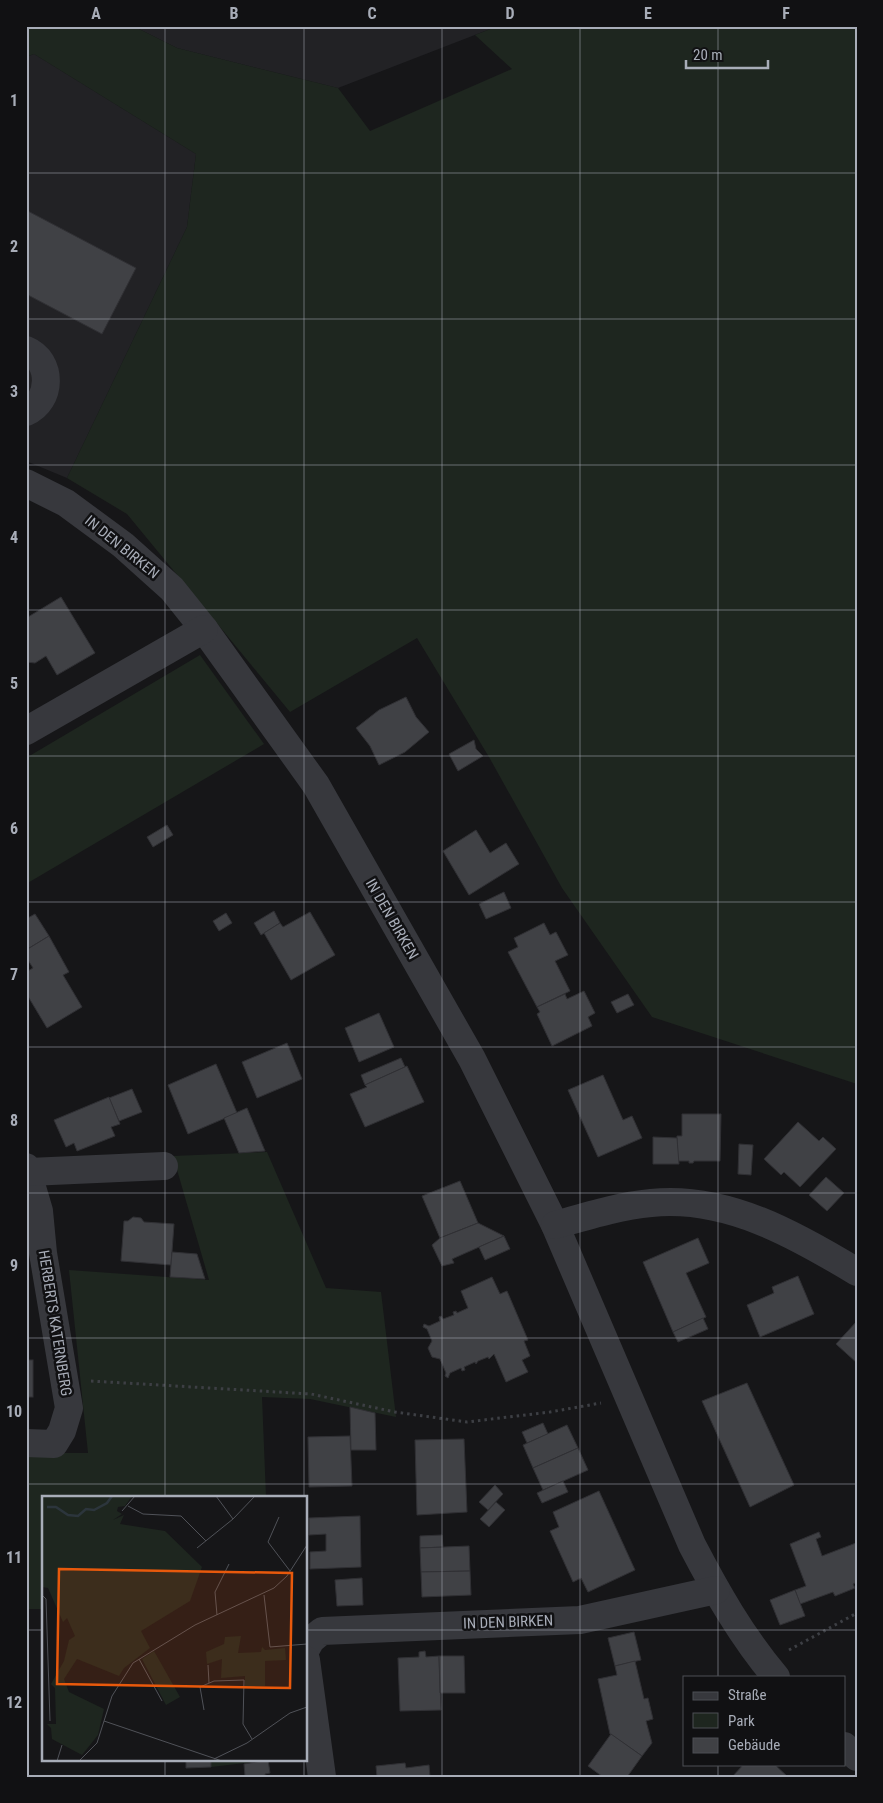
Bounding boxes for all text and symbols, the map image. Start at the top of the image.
text: A [91,4,101,23]
text: B [230,4,239,23]
text: C [367,4,377,23]
text: D [505,4,515,23]
text: E [644,4,652,23]
text: F [782,4,790,23]
scale bar [686,38,768,70]
text: 20 m [693,46,723,64]
text: 1 [10,91,18,110]
text: 2 [10,237,18,256]
text: 3 [10,382,18,401]
street label: IN DEN BIRKEN [81,512,163,582]
text: 4 [10,528,18,547]
text: 5 [10,674,18,693]
text: 6 [10,819,18,838]
street label: IN DEN BIRKEN [362,875,422,963]
text: 7 [10,965,18,984]
text: 8 [10,1111,18,1130]
street label: HERBERTS KATERNBERG [35,1249,75,1397]
text: 9 [10,1256,18,1275]
text: 10 [6,1402,22,1421]
inset map [42,1496,308,1760]
text: 11 [6,1548,22,1567]
street label: IN DEN BIRKEN [463,1611,553,1633]
legend [683,1676,846,1766]
text: Straße [728,1686,767,1704]
text: 12 [6,1693,22,1712]
text: Park [728,1712,755,1730]
text: Gebäude [728,1736,780,1754]

